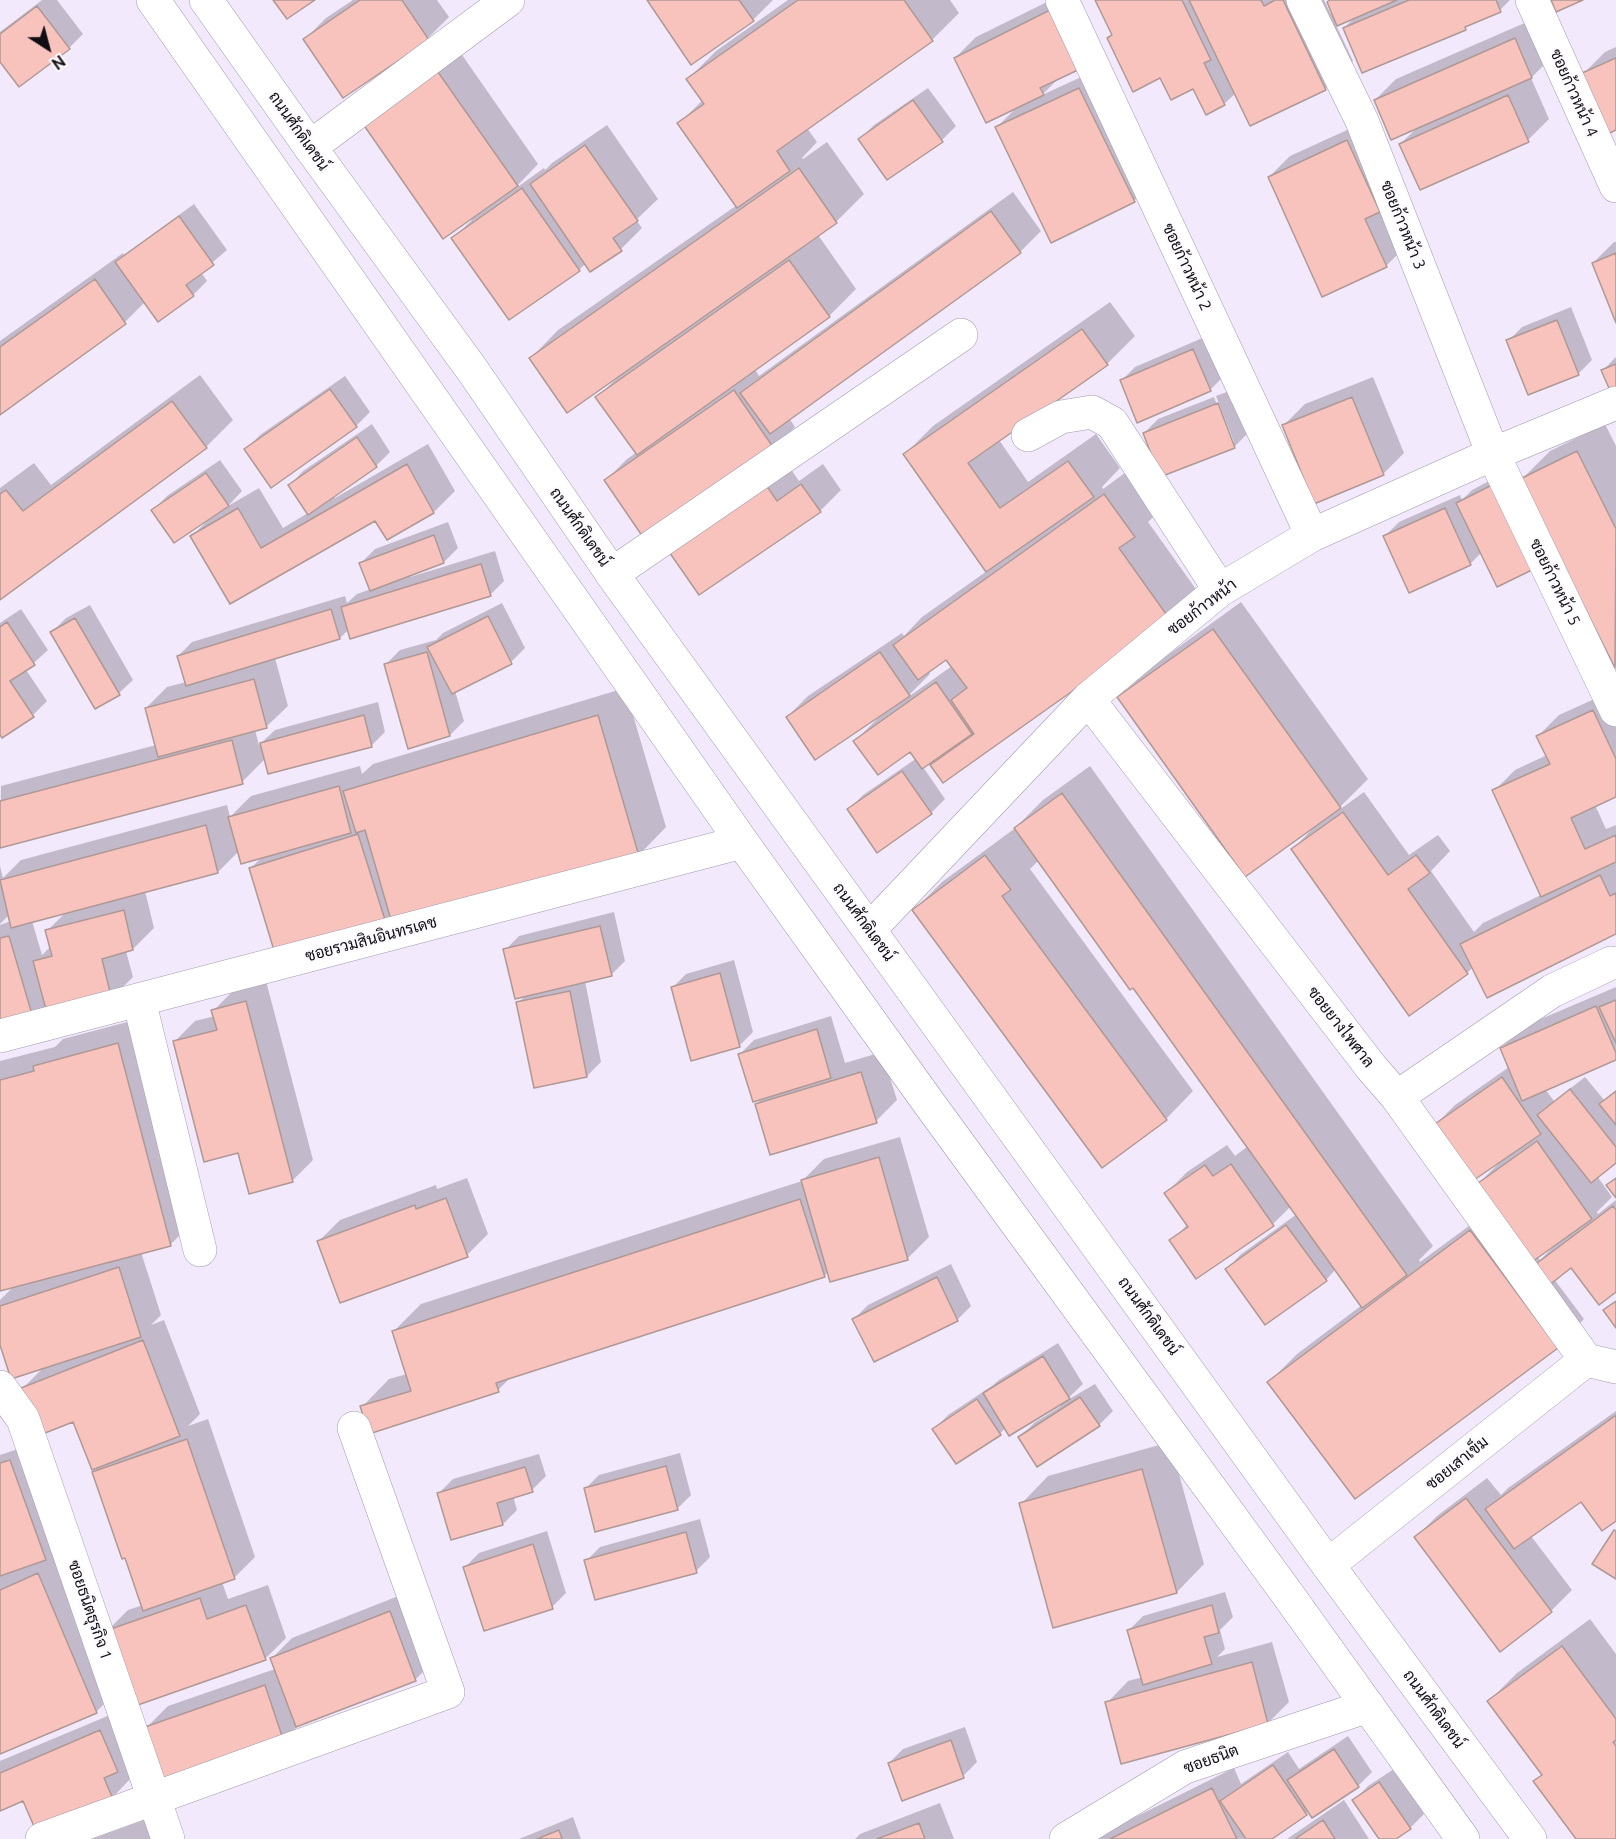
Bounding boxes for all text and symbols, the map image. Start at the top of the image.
north arrow [18,18,78,78]
street label: ซอยก้าวหน้า 4 [1546,46,1602,140]
text: N [48,52,69,73]
street label: ถนนศักดิเดชน์ [265,88,333,174]
street label: ซอยก้าวหน้า 3 [1376,178,1430,272]
street label: ซอยก้าวหน้า 2 [1158,220,1216,314]
street label: ถนนศักดิเดชน์ [546,484,614,570]
street label: ซอยก้าวหน้า 5 [1526,535,1584,629]
street label: ซอยก้าวหน้า [1164,575,1240,639]
street label: ถนนศักดิเดชน์ [829,879,899,965]
street label: ซอยรวมสินอินทรเดช [303,912,439,966]
street label: ซอยยางไพศาล [1304,983,1378,1071]
street label: ถนนศักดิเดชน์ [1114,1273,1184,1359]
street label: ซอยเสาเข็ม [1422,1432,1492,1494]
street label: ซอยธนิตธุรกิจ 1 [64,1558,116,1662]
street label: ถนนศักดิเดชน์ [1399,1666,1469,1752]
street label: ซอยธนิต [1181,1740,1241,1778]

